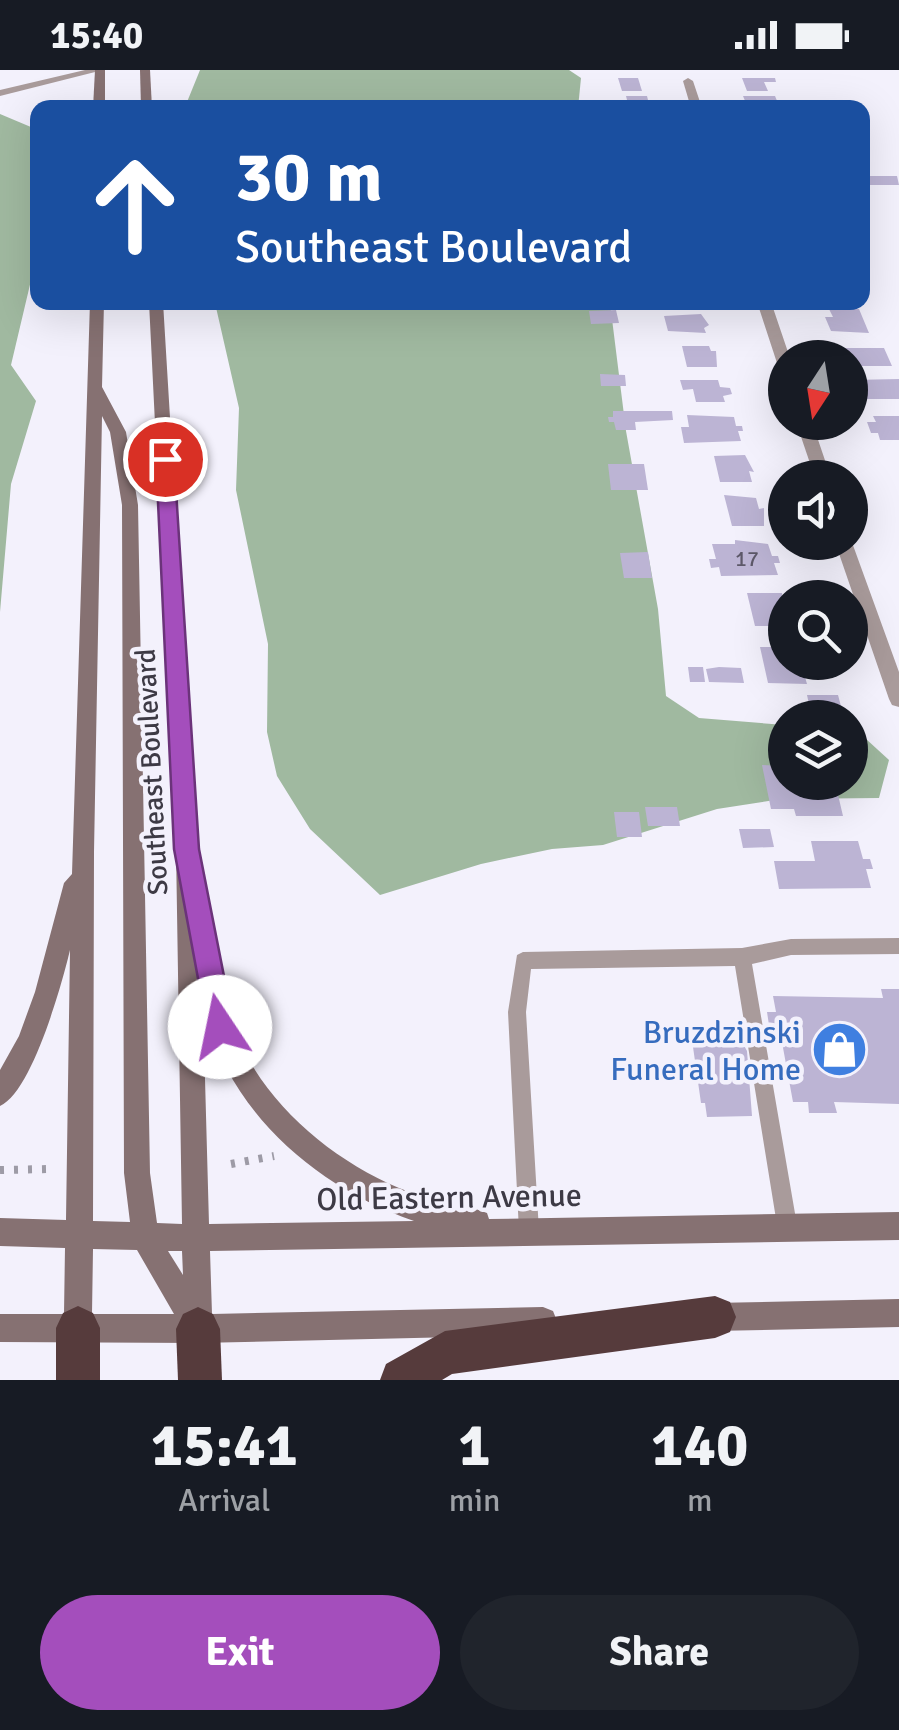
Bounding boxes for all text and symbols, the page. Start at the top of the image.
text: 15:40 [50,12,143,59]
text: 30 m [235,134,383,220]
icon: ahead [70,140,200,270]
text: Southeast Boulevard [235,220,632,275]
north arrow [768,340,868,440]
map controls [768,340,868,800]
pin [123,417,208,502]
icon: arrive [138,432,193,487]
button: sound [768,460,868,560]
house number: 17 [735,545,759,572]
button: search [768,580,868,680]
street label: Southeast Boulevard [129,648,175,896]
button: layers [768,700,868,800]
position arrow [168,975,272,1079]
place label: Bruzdzinski Funeral Home [610,1013,801,1089]
shop icon: Bruzdzinski Funeral Home [810,1020,870,1080]
street label: Old Eastern Avenue [316,1176,582,1219]
text: 15:41 [151,1409,298,1483]
text: 1 [458,1409,491,1483]
text: 140 [651,1409,748,1483]
text: Arrival [178,1481,270,1520]
text: min [449,1481,500,1520]
text: m [687,1481,712,1520]
button: Exit [40,1595,440,1710]
button: Share [460,1595,859,1710]

